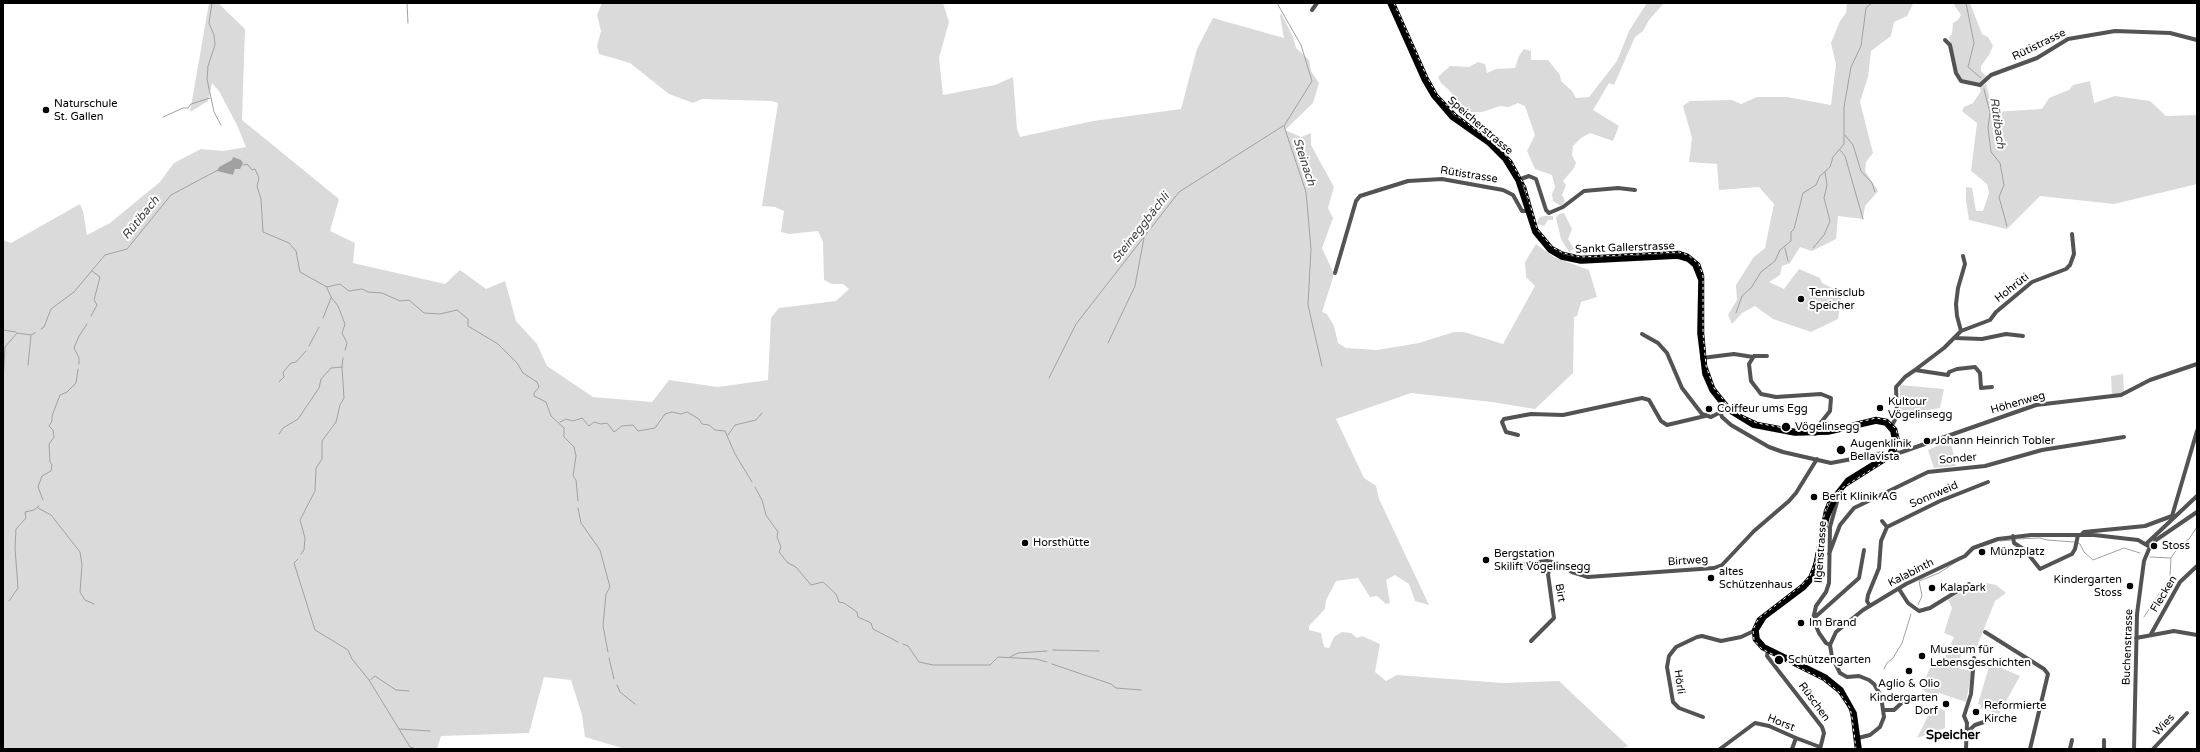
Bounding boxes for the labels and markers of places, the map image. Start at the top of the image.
place label: Naturschule St. Gallen [54,97,117,123]
marker: Naturschule St. Gallen [41,105,51,115]
place label: Tennisclub Speicher [1809,286,1865,312]
marker: Tennisclub Speicher [1796,294,1806,304]
place label: Kultour Vögelinsegg [1888,395,1952,421]
place label: Coiffeur ums Egg [1717,402,1808,416]
marker: Kultour Vögelinsegg [1875,403,1885,413]
marker: Coiffeur ums Egg [1704,404,1714,414]
place label: Vögelinsegg [1795,420,1859,434]
marker: Vögelinsegg [1780,421,1792,433]
place label: Johann Heinrich Tobler [1935,434,2055,448]
marker: Johann Heinrich Tobler [1922,436,1932,446]
place label: Augenklinik Bellavista [1850,437,1912,463]
marker: Augenklinik Bellavista [1835,444,1847,456]
place label: Berit Klinik AG [1822,490,1897,504]
marker: Berit Klinik AG [1809,492,1819,502]
place label: Horsthütte [1033,536,1089,550]
marker: Horsthütte [1020,538,1030,548]
place label: Stoss [2162,539,2190,553]
marker: Stoss [2149,541,2159,551]
place label: Münzplatz [1990,545,2045,559]
place label: Bergstation Skilift Vögelinsegg [1494,547,1591,573]
marker: Münzplatz [1977,547,1987,557]
marker: Bergstation Skilift Vögelinsegg [1481,555,1491,565]
place label: altes Schützenhaus [1719,565,1792,591]
marker: altes Schützenhaus [1706,573,1716,583]
place label: Kindergarten Stoss [2054,573,2122,599]
place label: Kalapark [1940,581,1986,595]
marker: Kindergarten Stoss [2125,581,2135,591]
marker: Kalapark [1927,583,1937,593]
place label: Im Brand [1809,616,1857,630]
marker: Im Brand [1796,618,1806,628]
place label: Museum für Lebensgeschichten [1930,643,2031,669]
marker: Museum für Lebensgeschichten [1917,651,1927,661]
place label: Schützengarten [1788,653,1871,667]
marker: Schützengarten [1773,654,1785,666]
marker: Aglio & Olio [1904,666,1914,676]
place label: Aglio & Olio [1878,677,1940,691]
place label: Kindergarten Dorf [1870,691,1938,717]
marker: Kindergarten Dorf [1941,699,1951,709]
place label: Reformierte Kirche [1984,699,2046,725]
marker: Reformierte Kirche [1971,707,1981,717]

